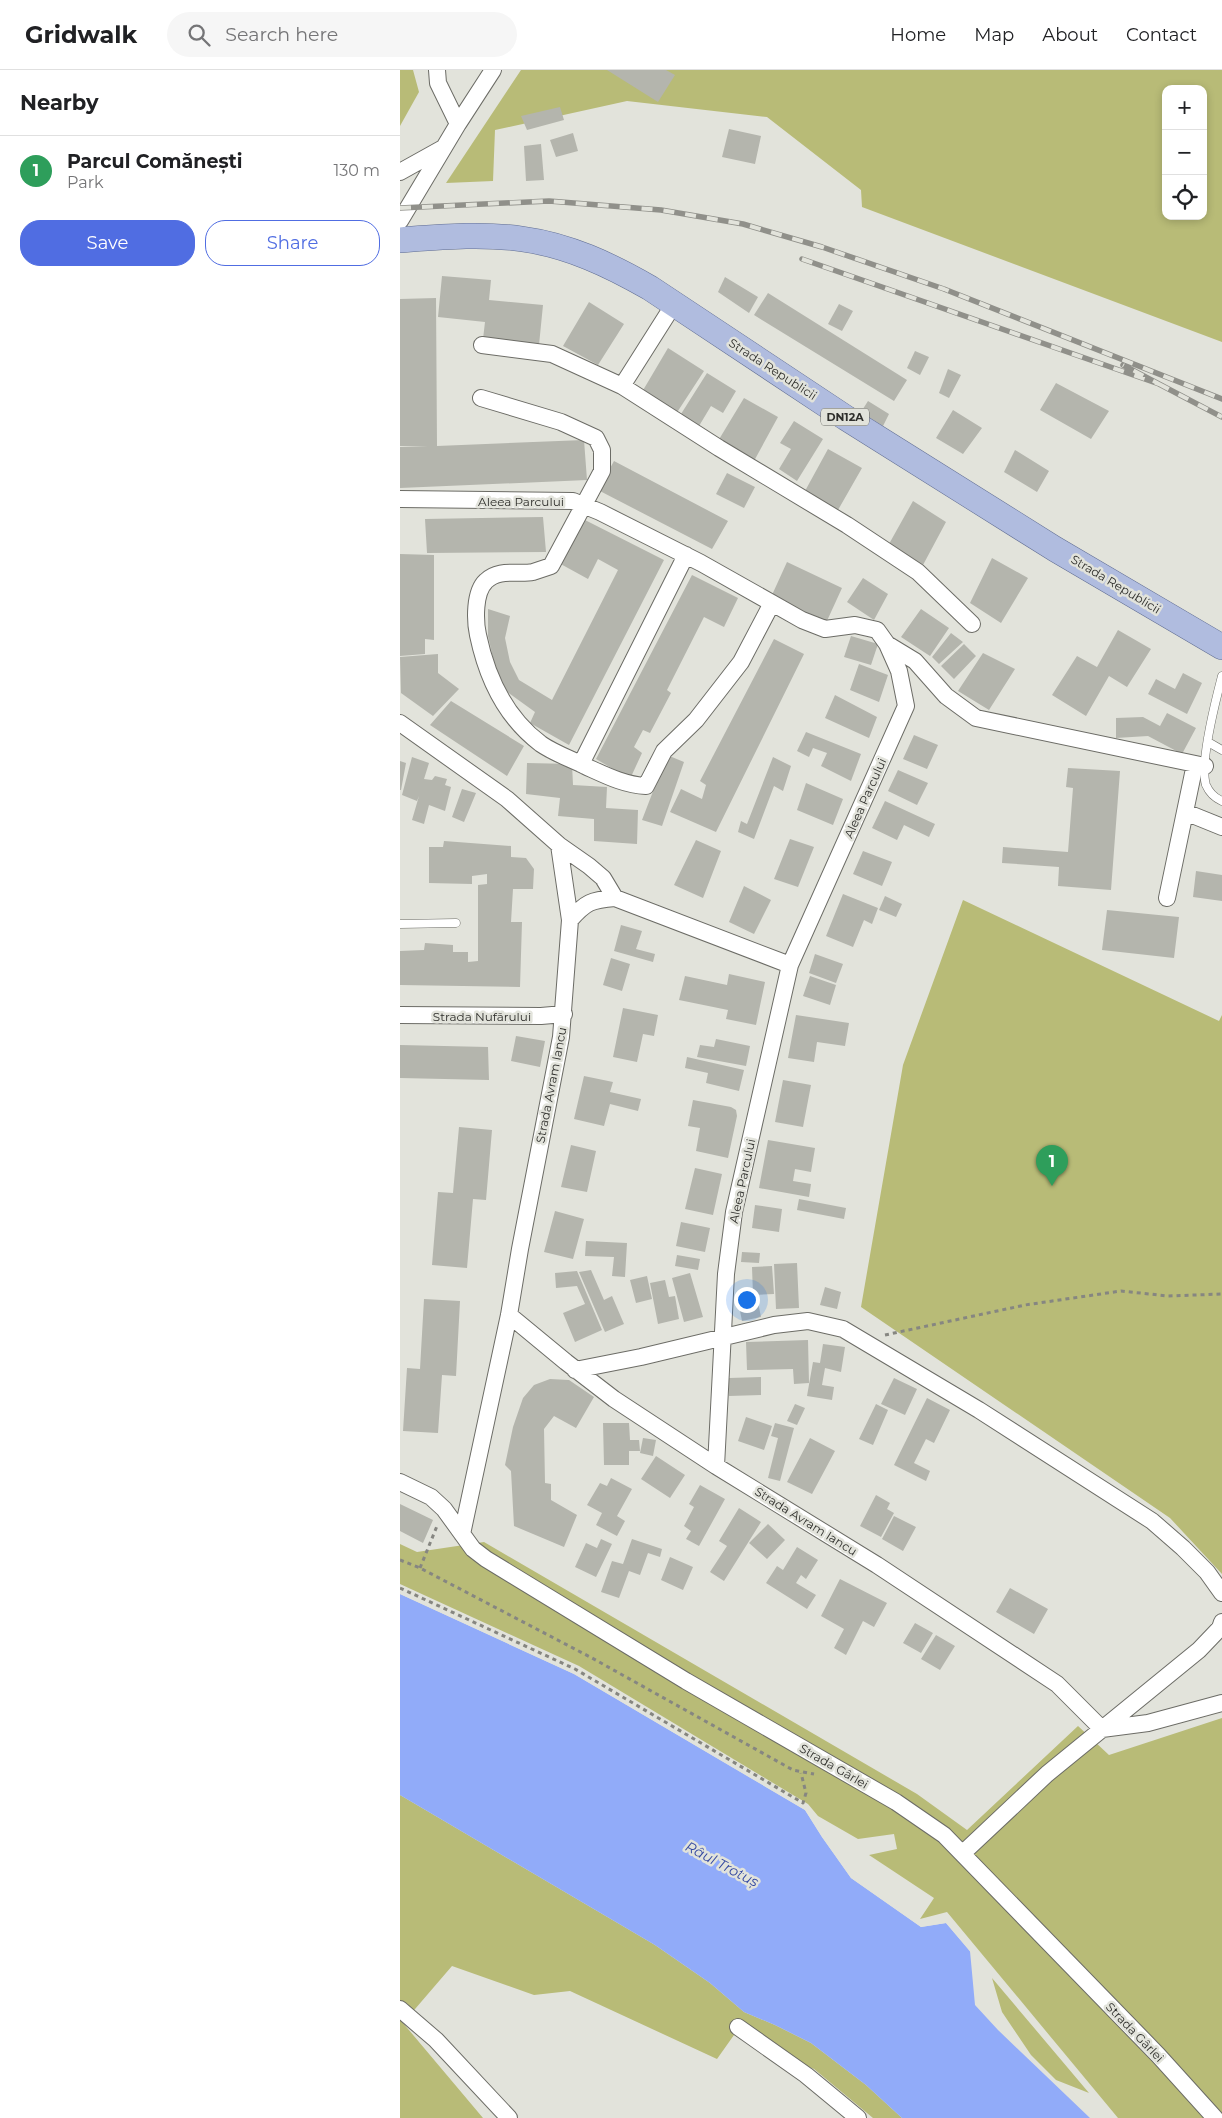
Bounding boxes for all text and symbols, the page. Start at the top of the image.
search box [167,12,517,57]
text: Gridwalk [25,20,137,49]
icon: search [185,21,213,49]
text: Search here [225,23,338,46]
text: Home [890,24,946,46]
text: Map [974,24,1014,46]
text: About [1042,24,1098,46]
text: Contact [1126,24,1197,46]
map controls [1162,85,1207,220]
button: + [1162,85,1207,130]
text: Nearby [20,90,99,115]
button: − [1162,130,1207,175]
text: Parcul Comănești [67,150,243,173]
text: 1 [33,161,39,180]
text: 130 m [333,161,380,180]
text: Park [67,173,104,192]
button: locate [1162,175,1207,220]
button: Save [20,220,195,266]
button: Share [205,220,380,266]
street label: Strada Republicii [726,335,820,403]
road number: DN12A [821,408,869,426]
street label: Aleea Parcului [478,494,564,509]
street label: Strada Republicii [1068,551,1164,617]
street label: Aleea Parcului [841,756,889,840]
street label: Strada Nufărului [433,1009,531,1024]
street label: Strada Avram Iancu [532,1026,570,1144]
street label: Aleea Parcului [726,1137,758,1225]
pin: 1 [1036,1145,1068,1186]
your location [734,1287,760,1313]
street label: Strada Avram Iancu [752,1483,860,1559]
street label: Strada Gârlei [797,1740,871,1792]
water label: Râul Trotuș [682,1837,762,1891]
street label: Strada Gârlei [1103,1999,1167,2065]

